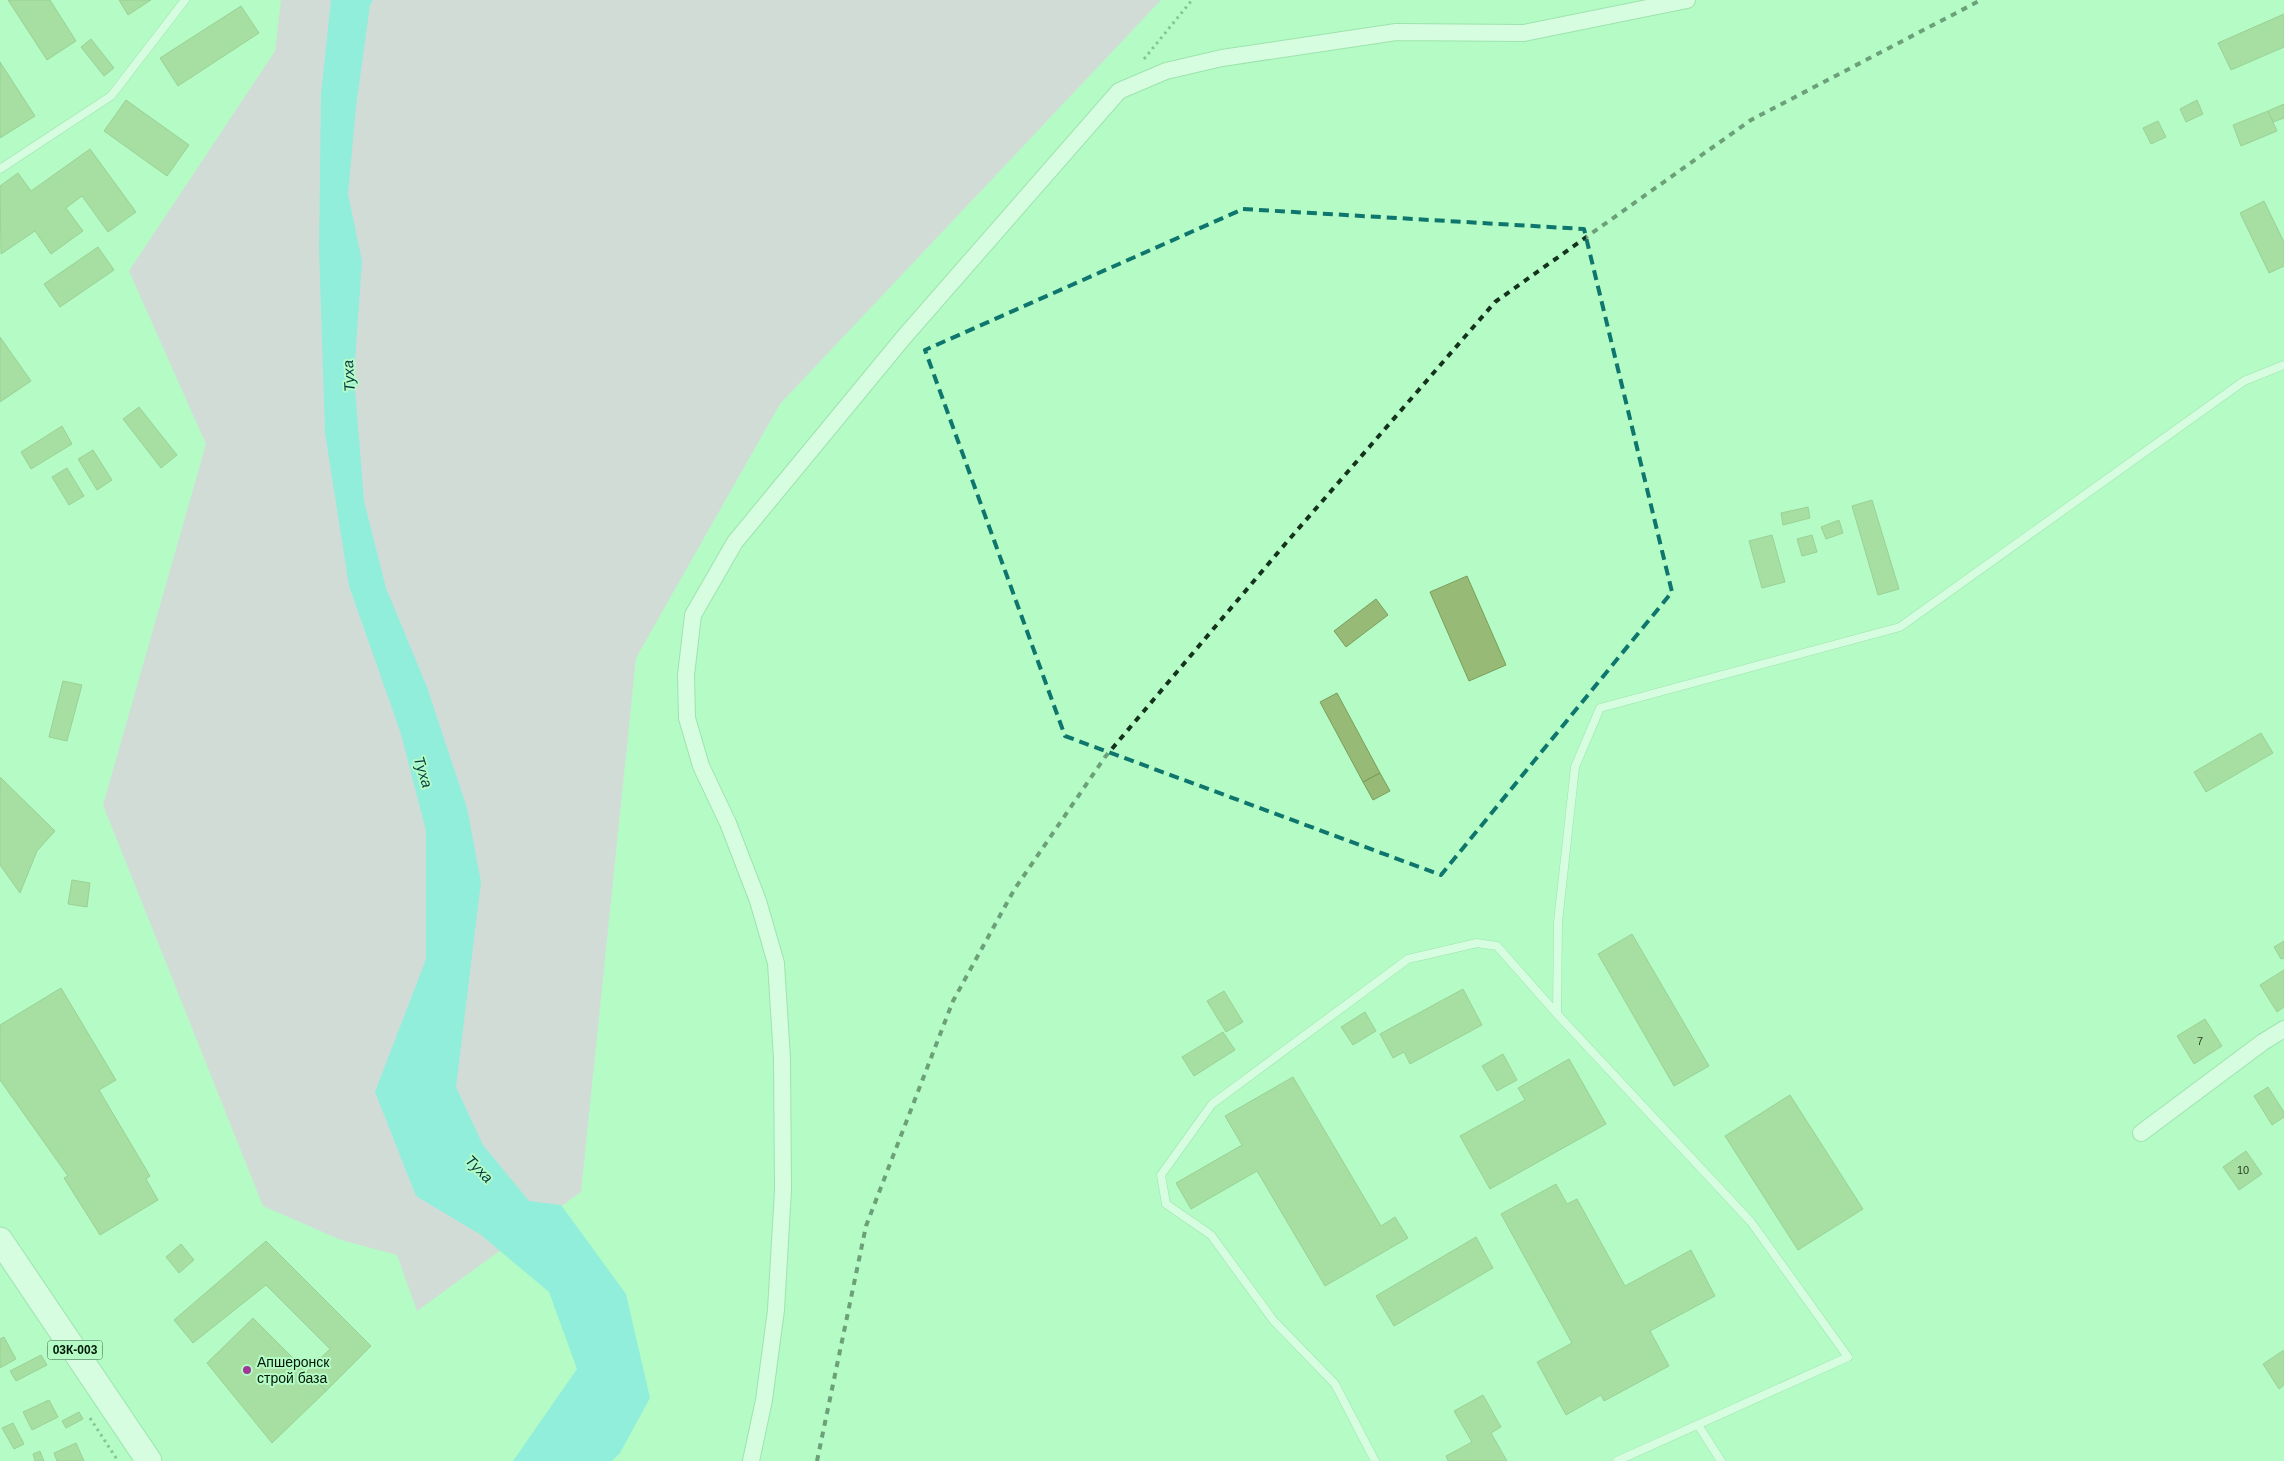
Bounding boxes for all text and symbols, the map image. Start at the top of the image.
water label: Туха [339,360,358,393]
water label: Туха [411,754,436,790]
house number: 7 [2197,1035,2203,1047]
water label: Туха [462,1151,497,1186]
house number: 10 [2237,1164,2249,1176]
road number: 03К-003 [48,1340,102,1360]
place label: Апшеронск строй база [257,1354,330,1386]
marker: Апшеронск строй база [241,1364,253,1376]

